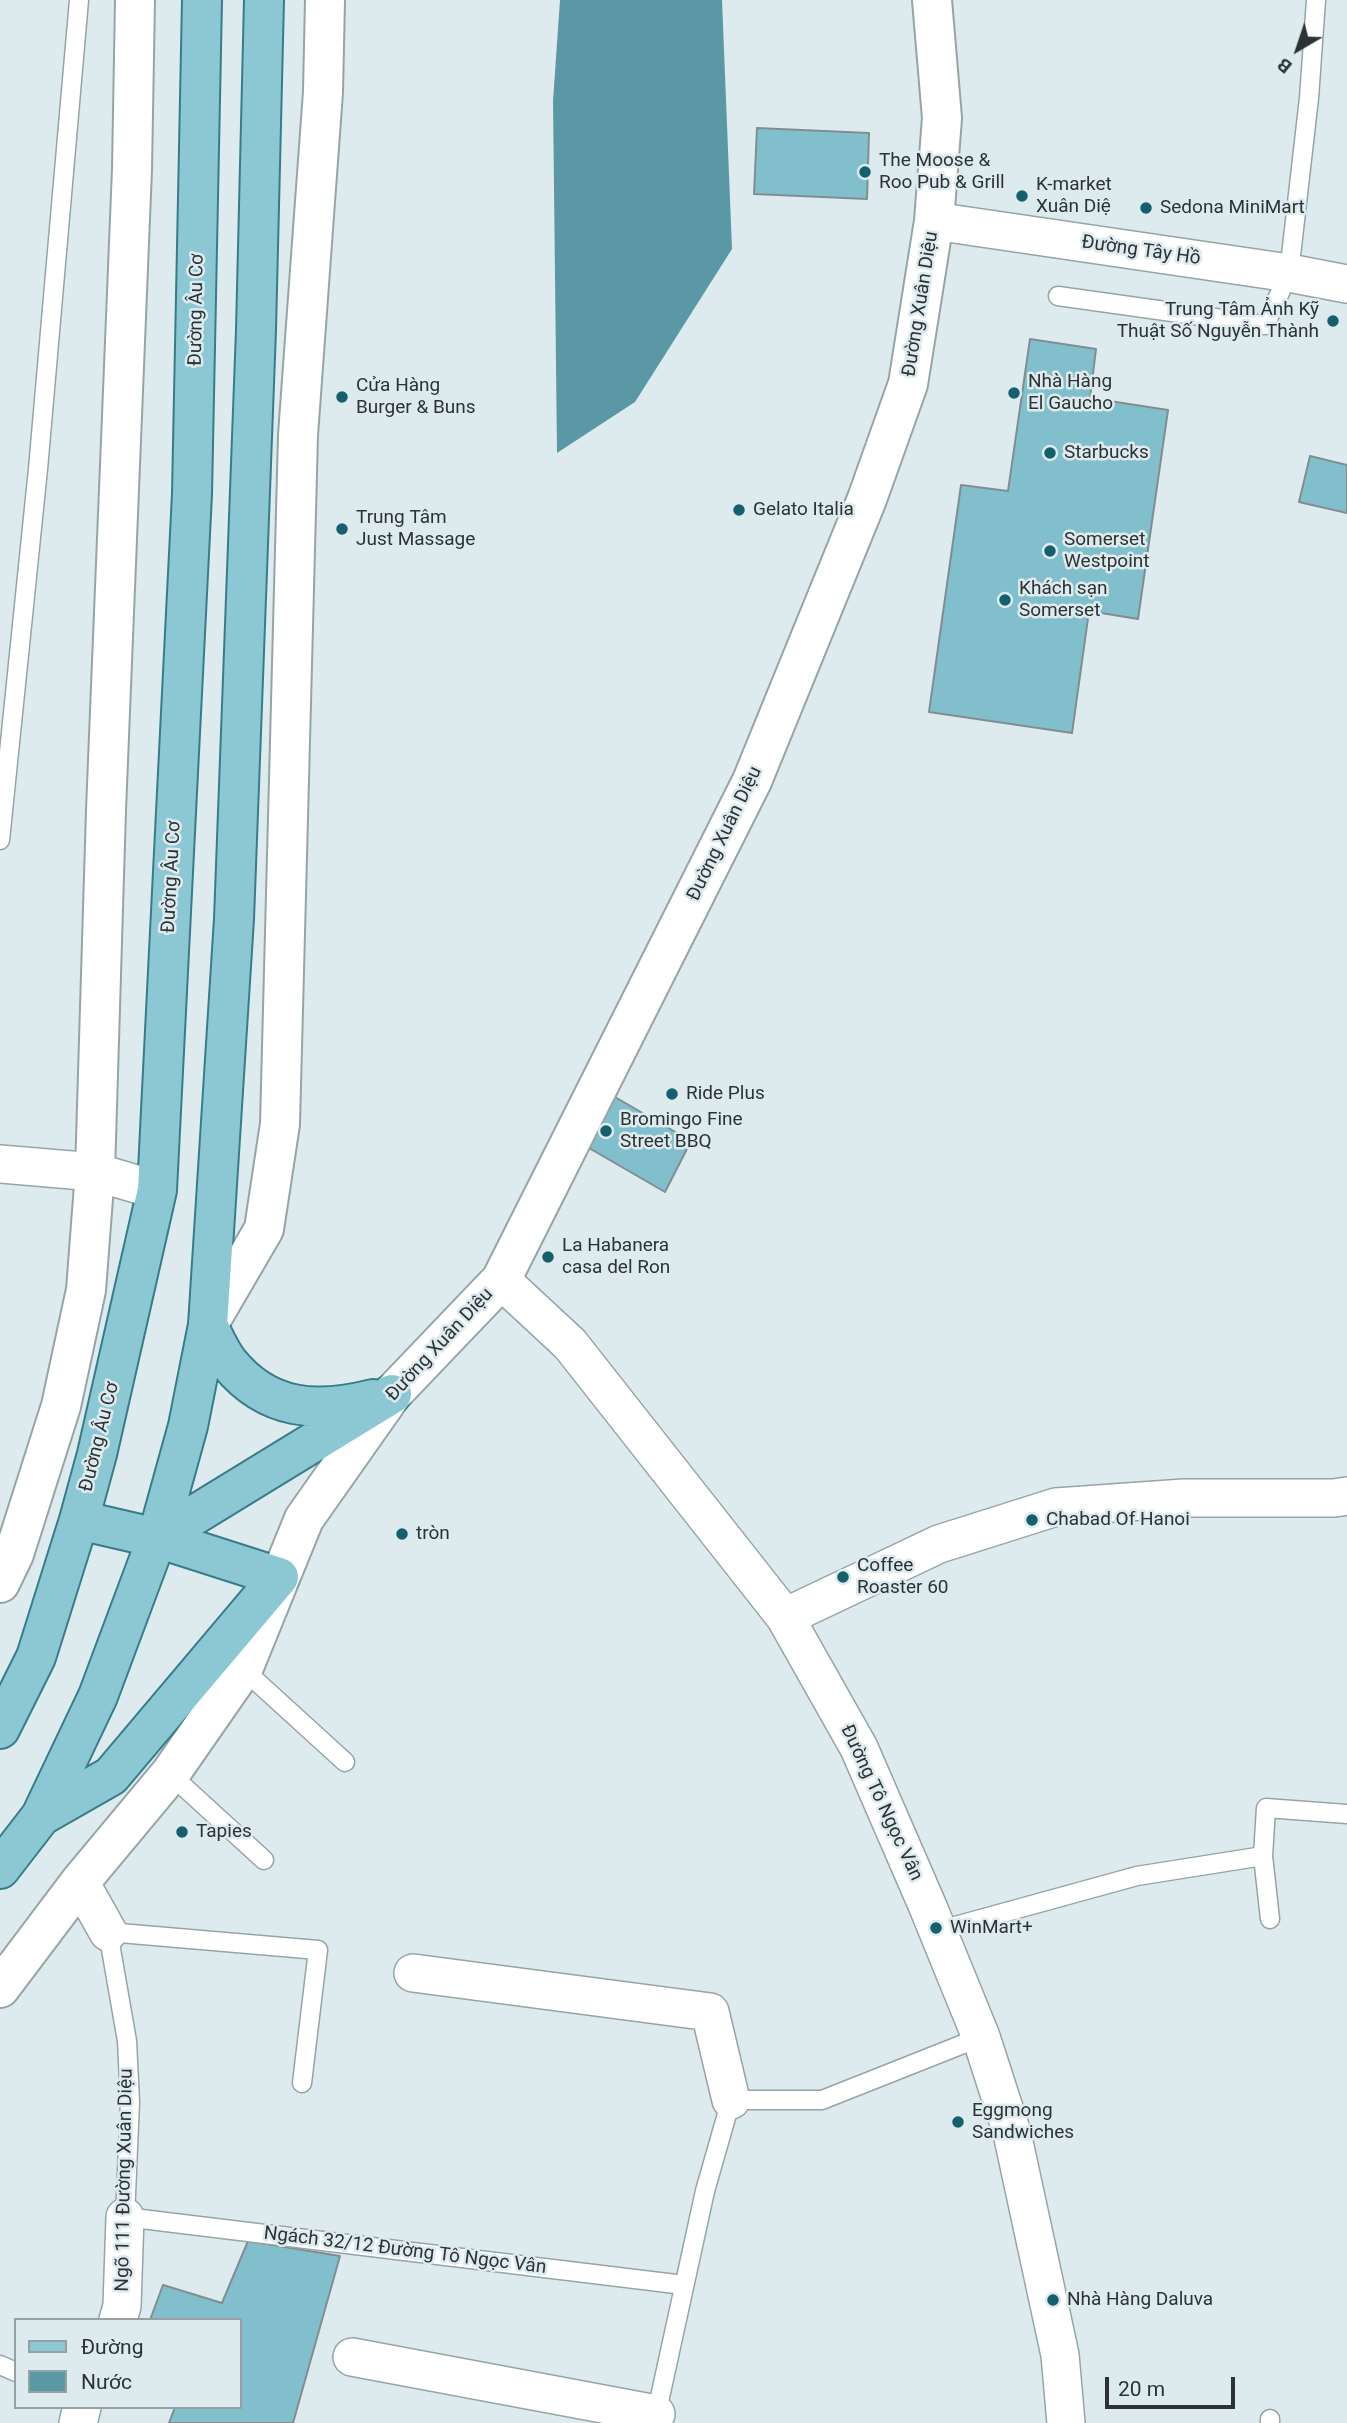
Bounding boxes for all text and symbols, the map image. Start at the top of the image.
north arrow [1263,14,1333,84]
text: B [1273,53,1296,78]
place label: The Moose & Roo Pub & Grill [879,150,1005,194]
marker: The Moose & Roo Pub & Grill [857,164,873,180]
place label: K-market Xuân Diệ [1036,174,1112,218]
marker: K-market Xuân Diệ [1014,188,1030,204]
place label: Sedona MiniMart [1160,197,1305,219]
marker: Sedona MiniMart [1138,200,1154,216]
street label: Đường Xuân Diệu [898,230,944,378]
street label: Đường Tây Hồ [1080,231,1202,271]
street label: Đường Âu Cơ [185,254,209,366]
place label: Trung Tâm Ảnh Kỹ Thuật Số Nguyễn Thành [1117,299,1319,343]
marker: Trung Tâm Ảnh Kỹ Thuật Số Nguyễn Thành [1325,313,1341,329]
place label: Nhà Hàng El Gaucho [1028,371,1113,415]
place label: Cửa Hàng Burger & Buns [356,375,476,419]
marker: Nhà Hàng El Gaucho [1006,385,1022,401]
marker: Cửa Hàng Burger & Buns [334,389,350,405]
place label: Starbucks [1064,442,1149,464]
marker: Starbucks [1042,445,1058,461]
place label: Gelato Italia [753,499,854,521]
marker: Gelato Italia [731,502,747,518]
place label: Trung Tâm Just Massage [356,507,475,551]
marker: Trung Tâm Just Massage [334,521,350,537]
place label: Somerset Westpoint [1064,529,1150,573]
marker: Somerset Westpoint [1042,543,1058,559]
place label: Khách sạn Somerset [1019,578,1107,622]
marker: Khách sạn Somerset [997,592,1013,608]
street label: Đường Xuân Diệu [683,763,767,905]
street label: Đường Âu Cơ [158,821,186,933]
place label: Ride Plus [686,1083,765,1105]
marker: Ride Plus [664,1086,680,1102]
place label: Bromingo Fine Street BBQ [620,1109,743,1153]
marker: Bromingo Fine Street BBQ [598,1123,614,1139]
place label: La Habanera casa del Ron [562,1235,670,1279]
marker: La Habanera casa del Ron [540,1249,556,1265]
street label: Đường Xuân Diệu [382,1284,498,1406]
street label: Đường Âu Cơ [75,1380,125,1494]
place label: Chabad Of Hanoi [1046,1509,1190,1531]
marker: Chabad Of Hanoi [1024,1512,1040,1528]
place label: tròn [416,1523,450,1545]
marker: tròn [394,1526,410,1542]
place label: Coffee Roaster 60 [857,1555,948,1599]
marker: Coffee Roaster 60 [835,1569,851,1585]
street label: Đường Tô Ngọc Vân [835,1721,927,1885]
place label: Tapies [196,1821,252,1843]
marker: Tapies [174,1824,190,1840]
place label: WinMart+ [950,1917,1033,1939]
marker: WinMart+ [928,1920,944,1936]
street label: Ngõ 111 Đường Xuân Diệu [112,2068,138,2292]
place label: Eggmong Sandwiches [972,2100,1074,2144]
marker: Eggmong Sandwiches [950,2114,966,2130]
street label: Ngách 32/12 Đường Tô Ngọc Vân [262,2222,548,2280]
place label: Nhà Hàng Daluva [1067,2289,1213,2311]
marker: Nhà Hàng Daluva [1045,2292,1061,2308]
legend [14,2318,242,2409]
text: Đường [81,2335,143,2359]
scale bar [1109,2364,1238,2408]
text: Nước [81,2370,132,2394]
text: 20 m [1118,2377,1165,2401]

